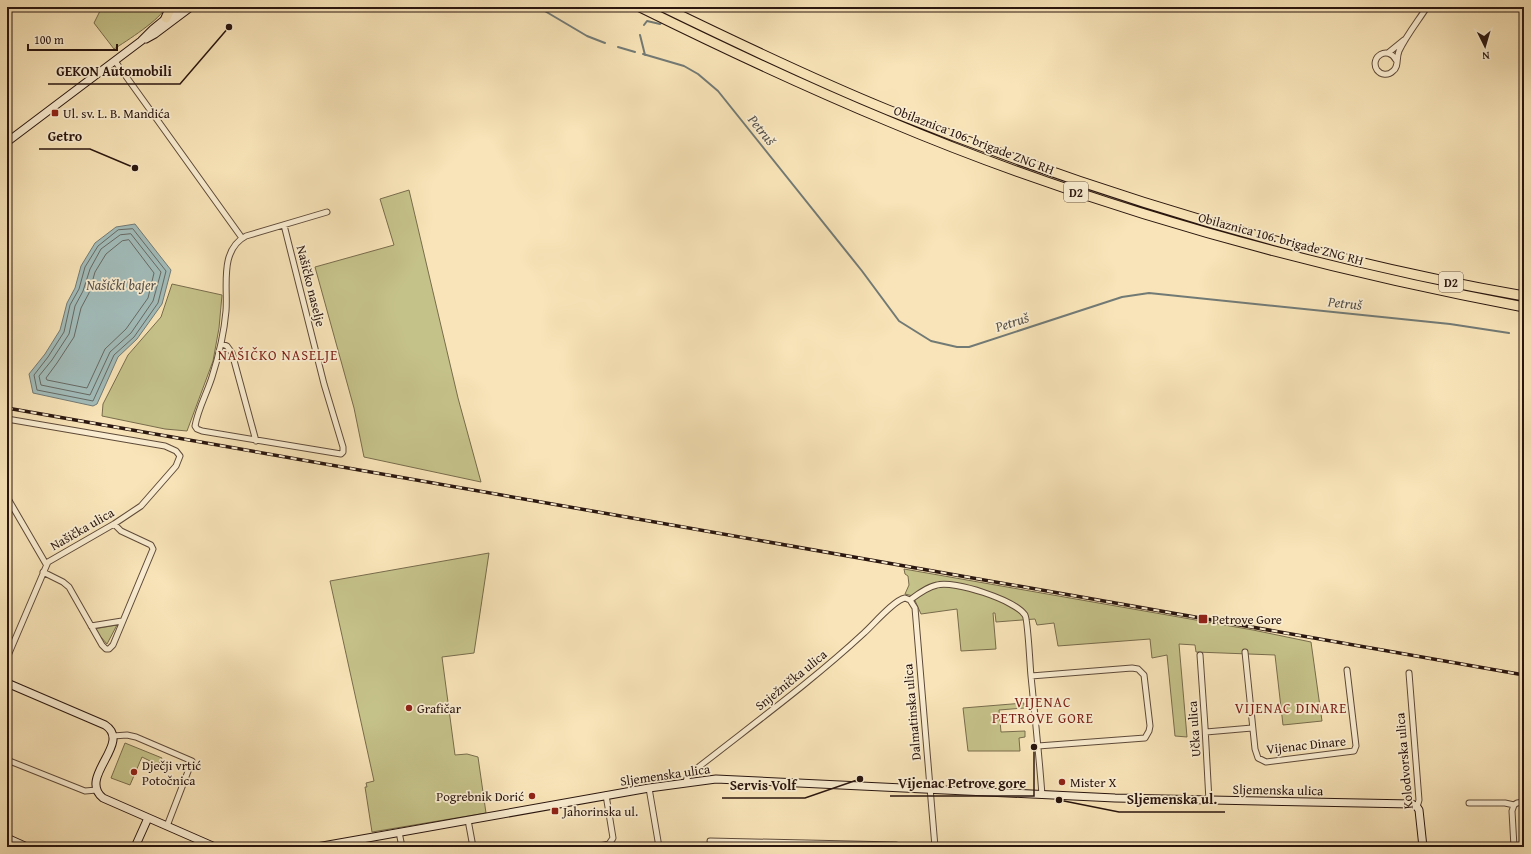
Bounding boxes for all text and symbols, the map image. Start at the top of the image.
scale bar [28,26,117,52]
north arrow [1465,26,1505,66]
text: 100 m [34,31,64,48]
text: N [1481,48,1490,64]
callout: GEKON Automobili [48,58,180,84]
text: GEKON Automobili [56,61,172,81]
street label: Obilaznica 106. brigade ZNG RH [891,101,1057,180]
place label: Ul. sv. L. B. Mandića [63,104,171,123]
marker: Ul. sv. L. B. Mandića [50,108,60,118]
water label: Petruš [743,110,781,150]
callout: Getro [39,123,90,149]
text: Getro [48,126,83,146]
road number: D2 [1064,182,1088,202]
street label: Obilaznica 106. brigade ZNG RH [1196,208,1366,270]
street label: Našičko naselje [292,243,330,329]
road number: D2 [1439,272,1463,292]
water label: Našički bajer [86,275,157,295]
water label: Petruš [1326,291,1364,315]
water label: Petruš [992,307,1032,337]
district label: NAŠIČKO NASELJE [218,345,338,365]
street label: Našička ulica [46,503,118,555]
place label: Petrove Gore [1212,610,1282,629]
marker: Petrove Gore [1197,613,1209,625]
street label: Snježnička ulica [751,645,832,715]
street label: Dalmatinska ulica [898,662,926,761]
district label: VIJENAC PETROVE GORE [992,692,1094,728]
district label: VIJENAC DINARE [1235,698,1347,718]
place label: Grafičar [417,699,462,718]
street label: Učka ulica [1183,699,1205,758]
marker: Grafičar [404,703,414,713]
street label: Kolodvorska ulica [1390,711,1418,810]
street label: Vijenac Dinare [1265,731,1347,759]
place label: Dječji vrtić Potočnica [142,756,201,790]
street label: Sljemenska ulica [619,759,712,791]
marker: Dječji vrtić Potočnica [129,767,139,777]
callout: Vijenac Petrove gore [890,770,1034,796]
callout: Servis Volf [722,772,805,798]
text: Vijenac Petrove gore [898,773,1026,793]
place label: Mister X [1070,773,1116,792]
text: Servis Volf [730,775,798,795]
marker: Mister X [1057,777,1067,787]
street label: Sljemenska ulica [1233,780,1324,800]
callout: Sljemenska ul. [1119,786,1225,812]
place label: Pogrebnik Dorić [436,787,524,806]
text: Sljemenska ul. [1127,789,1217,809]
marker: Pogrebnik Dorić [527,791,537,801]
place label: Jahorinska ul. [561,802,638,821]
marker: Jahorinska ul. [550,806,560,816]

